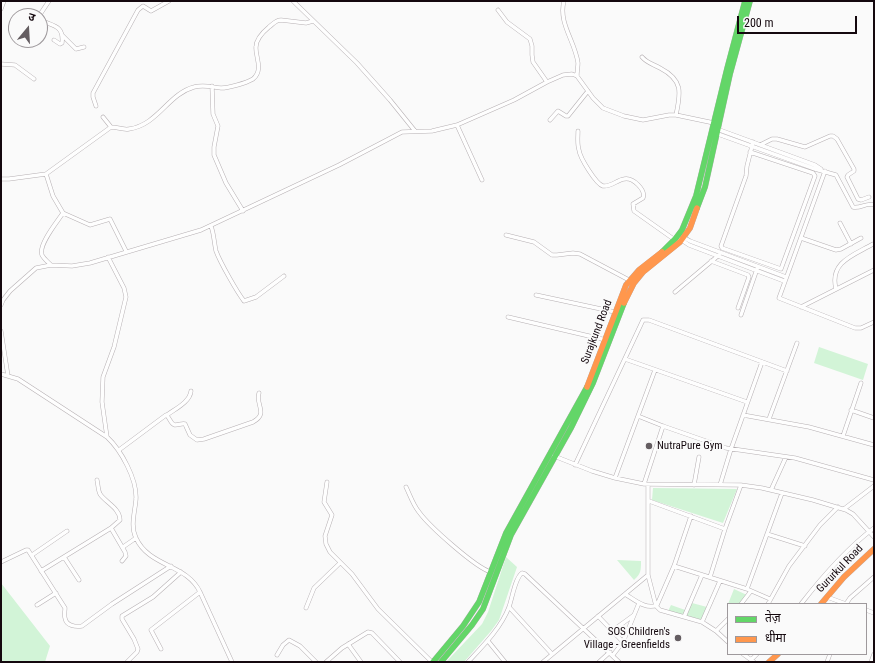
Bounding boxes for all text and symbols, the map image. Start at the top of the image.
north arrow [8,8,48,48]
scale bar [739,8,859,34]
text: उ [26,10,37,24]
text: 200 m [744,16,774,30]
street label: Surajkund Road [579,298,615,366]
place label: NutraPure Gym [657,439,723,453]
marker: NutraPure Gym [644,441,654,451]
street label: Gururkul Road [814,542,866,596]
legend [727,603,867,655]
text: तेज़ [765,611,781,625]
place label: SOS Children's Village - Greenfields [584,625,670,651]
text: धीमा [765,631,786,645]
marker: SOS Children's Village - Greenfields [673,633,683,643]

